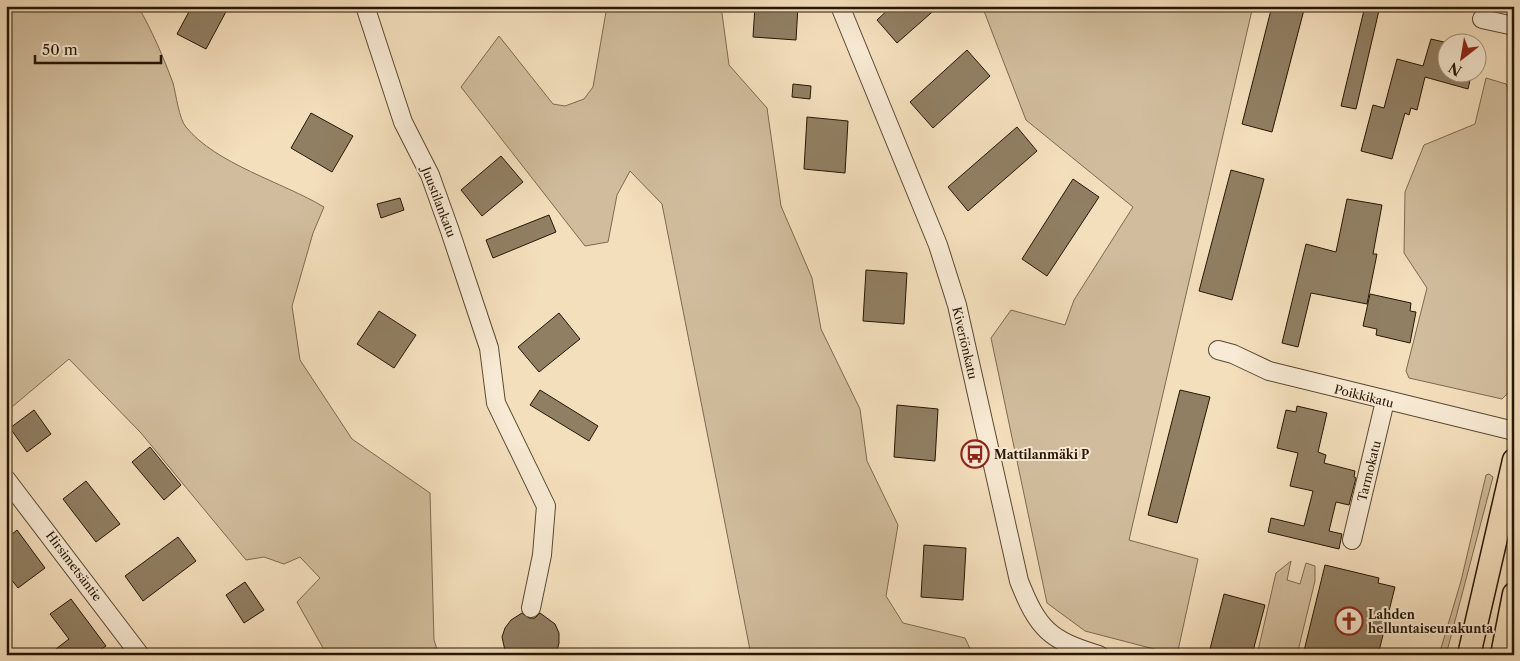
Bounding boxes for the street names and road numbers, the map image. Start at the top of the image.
street label: Juustilankatu [418,163,459,240]
street label: Kiveriönkatu [949,305,981,381]
street label: Poikkikatu [1333,381,1396,411]
street label: Tarmokatu [1354,438,1384,503]
street label: Hirsimetsäntie [43,528,105,604]

